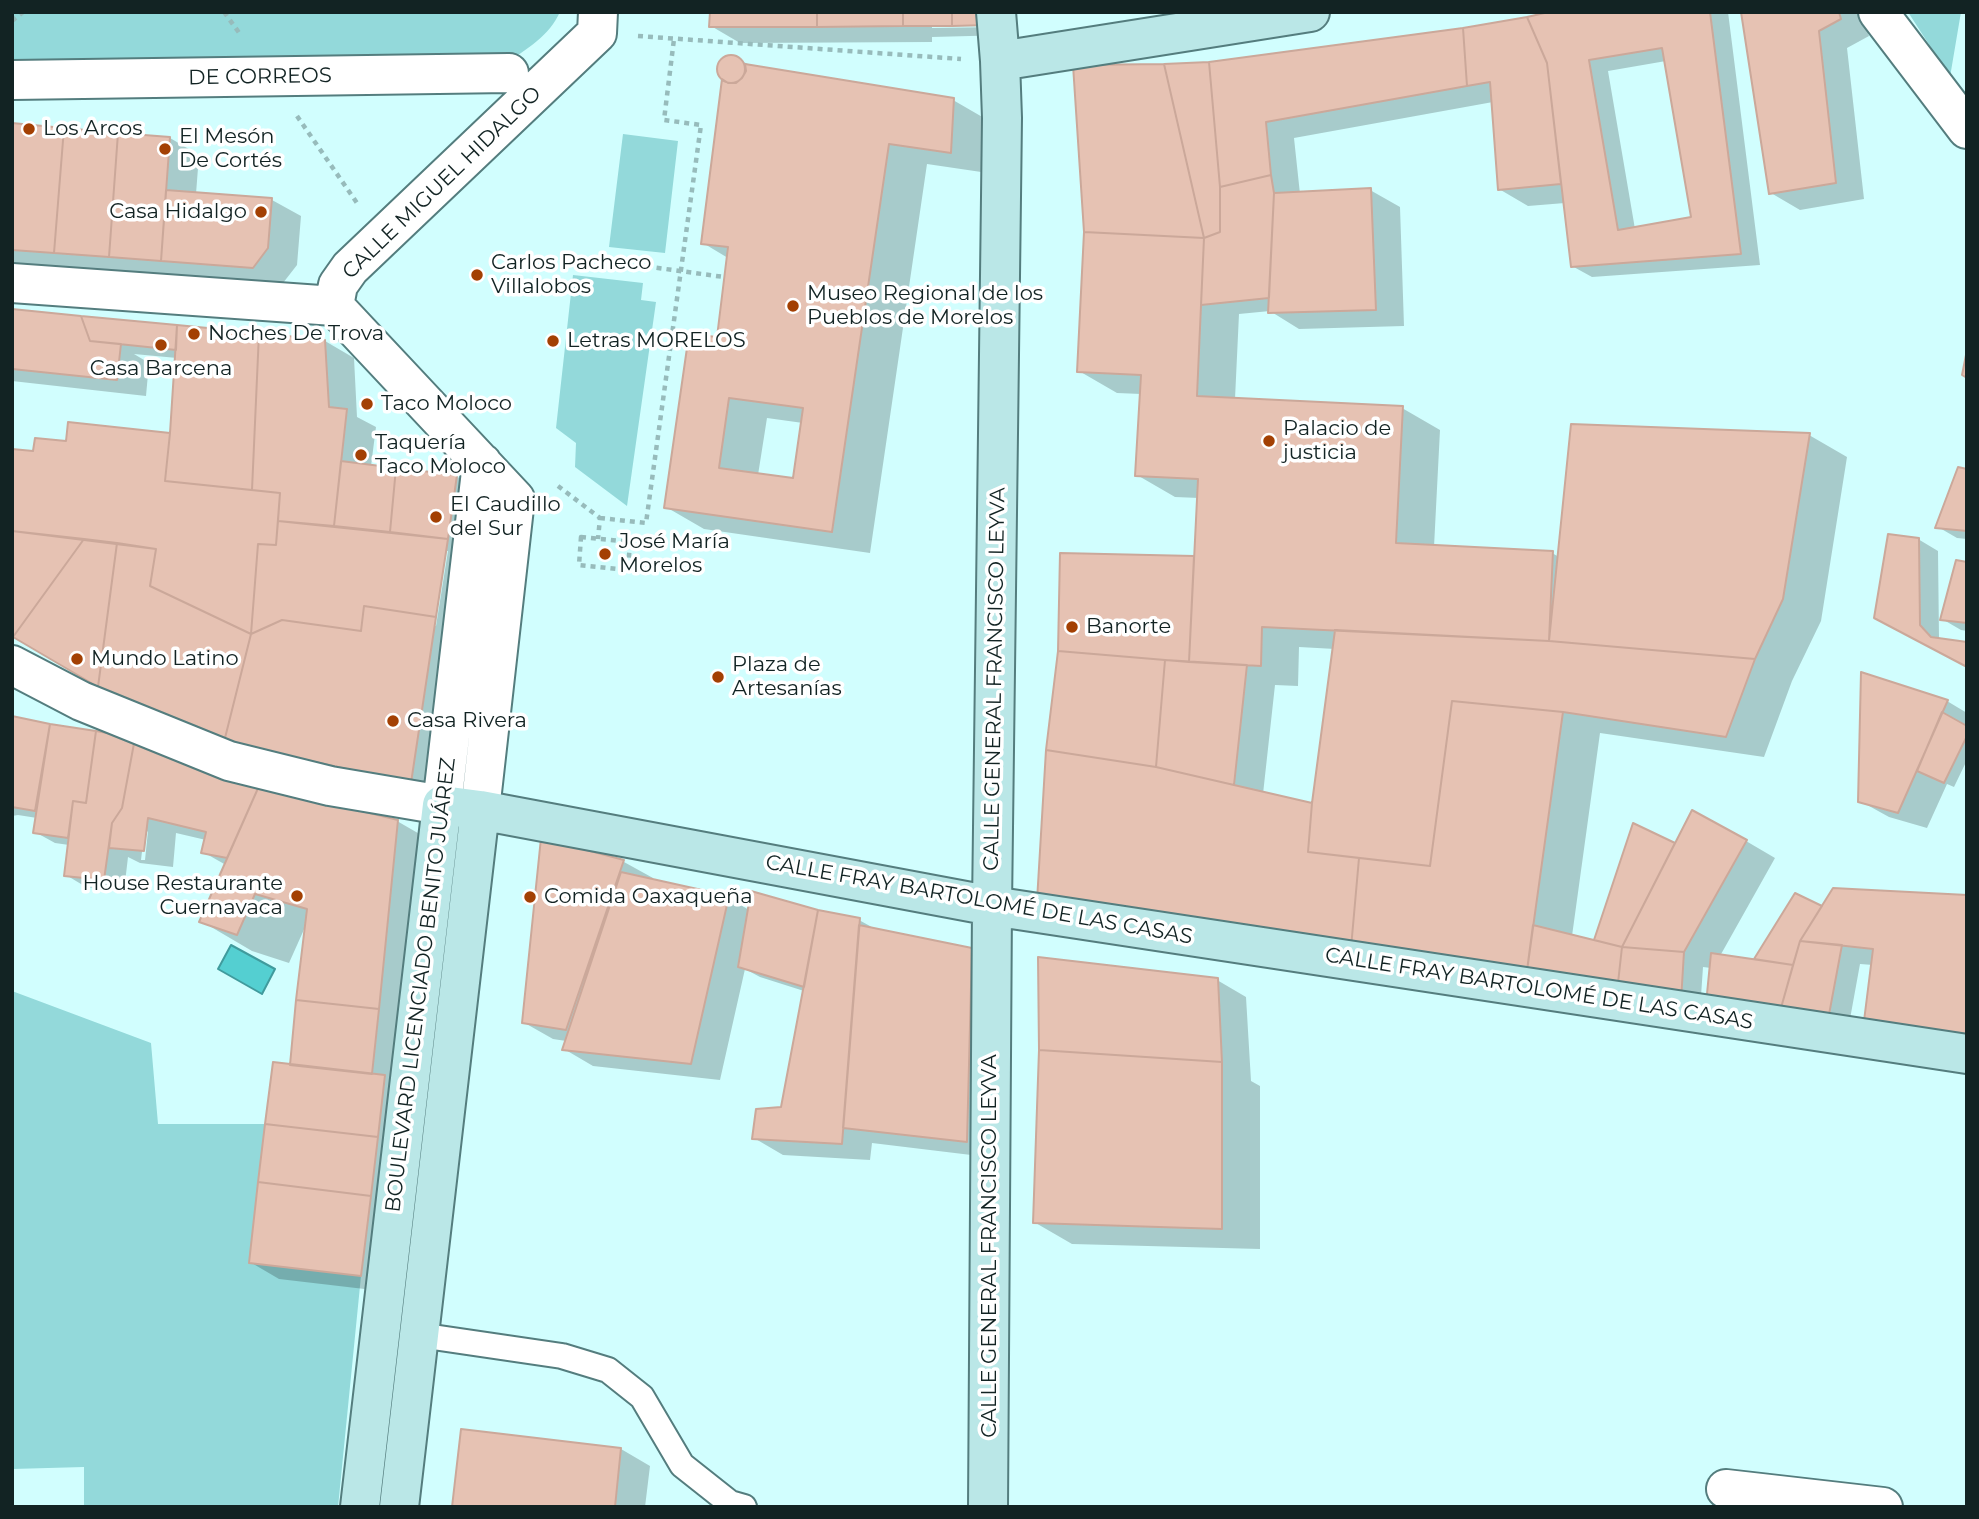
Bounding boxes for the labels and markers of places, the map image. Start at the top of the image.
place label: Los Arcos [43,116,142,142]
marker: Los Arcos [21,121,37,137]
place label: El Mesón De Cortés [179,124,282,174]
marker: El Mesón De Cortés [157,141,173,157]
place label: Casa Hidalgo [109,199,247,225]
marker: Casa Hidalgo [253,204,269,220]
place label: Carlos Pacheco Villalobos [491,250,651,300]
marker: Carlos Pacheco Villalobos [469,267,485,283]
place label: Museo Regional de los Pueblos de Morelos [807,281,1043,331]
marker: Museo Regional de los Pueblos de Morelos [785,298,801,314]
place label: Noches De Trova [208,321,384,347]
marker: Noches De Trova [186,326,202,342]
place label: Letras MORELOS [567,328,746,354]
marker: Letras MORELOS [545,333,561,349]
marker: Casa Barcena [153,337,169,353]
place label: Casa Barcena [90,356,232,382]
place label: Taco Moloco [381,391,512,417]
marker: Taco Moloco [359,396,375,412]
place label: Palacio de justicia [1283,416,1391,466]
place label: Taquería Taco Moloco [375,430,506,480]
marker: Palacio de justicia [1261,433,1277,449]
marker: Taquería Taco Moloco [353,447,369,463]
place label: El Caudillo del Sur [450,492,561,542]
marker: El Caudillo del Sur [428,509,444,525]
place label: José María Morelos [619,529,730,579]
marker: José María Morelos [597,546,613,562]
place label: Banorte [1086,614,1171,640]
marker: Banorte [1064,619,1080,635]
place label: Mundo Latino [91,646,239,672]
marker: Mundo Latino [69,651,85,667]
place label: Plaza de Artesanías [732,652,842,702]
marker: Plaza de Artesanías [710,669,726,685]
place label: Casa Rivera [407,708,527,734]
marker: Casa Rivera [385,713,401,729]
place label: House Restaurante Cuernavaca [83,871,283,921]
place label: Comida Oaxaqueña [544,884,753,910]
marker: House Restaurante Cuernavaca [289,888,305,904]
marker: Comida Oaxaqueña [522,889,538,905]

